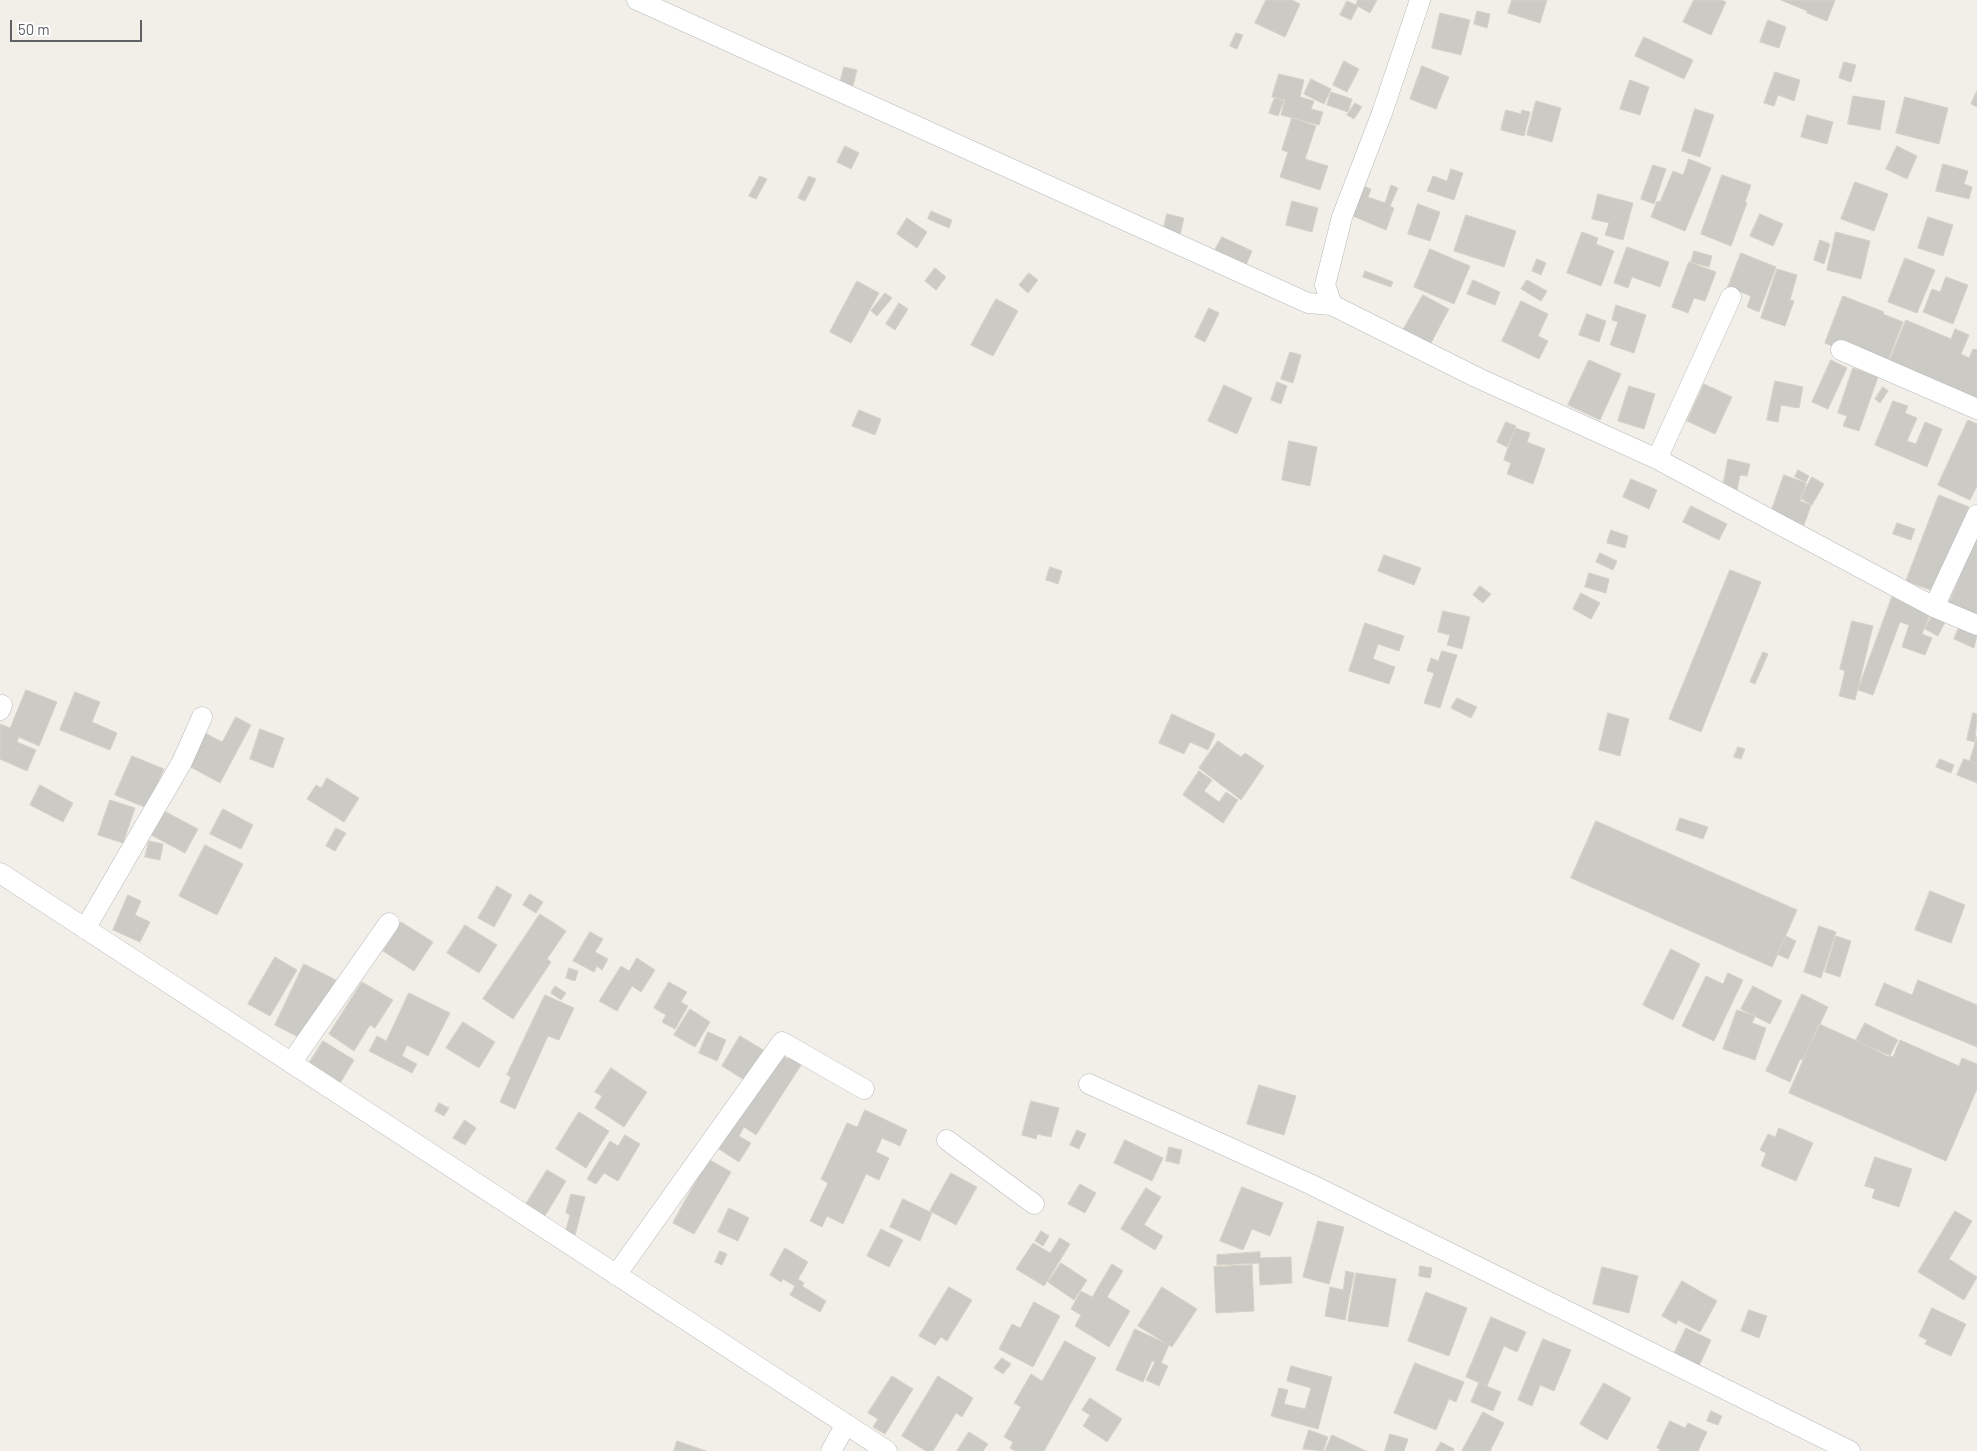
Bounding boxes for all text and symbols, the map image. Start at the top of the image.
scale bar [12,10,145,42]
text: 50 m [18,20,50,38]

